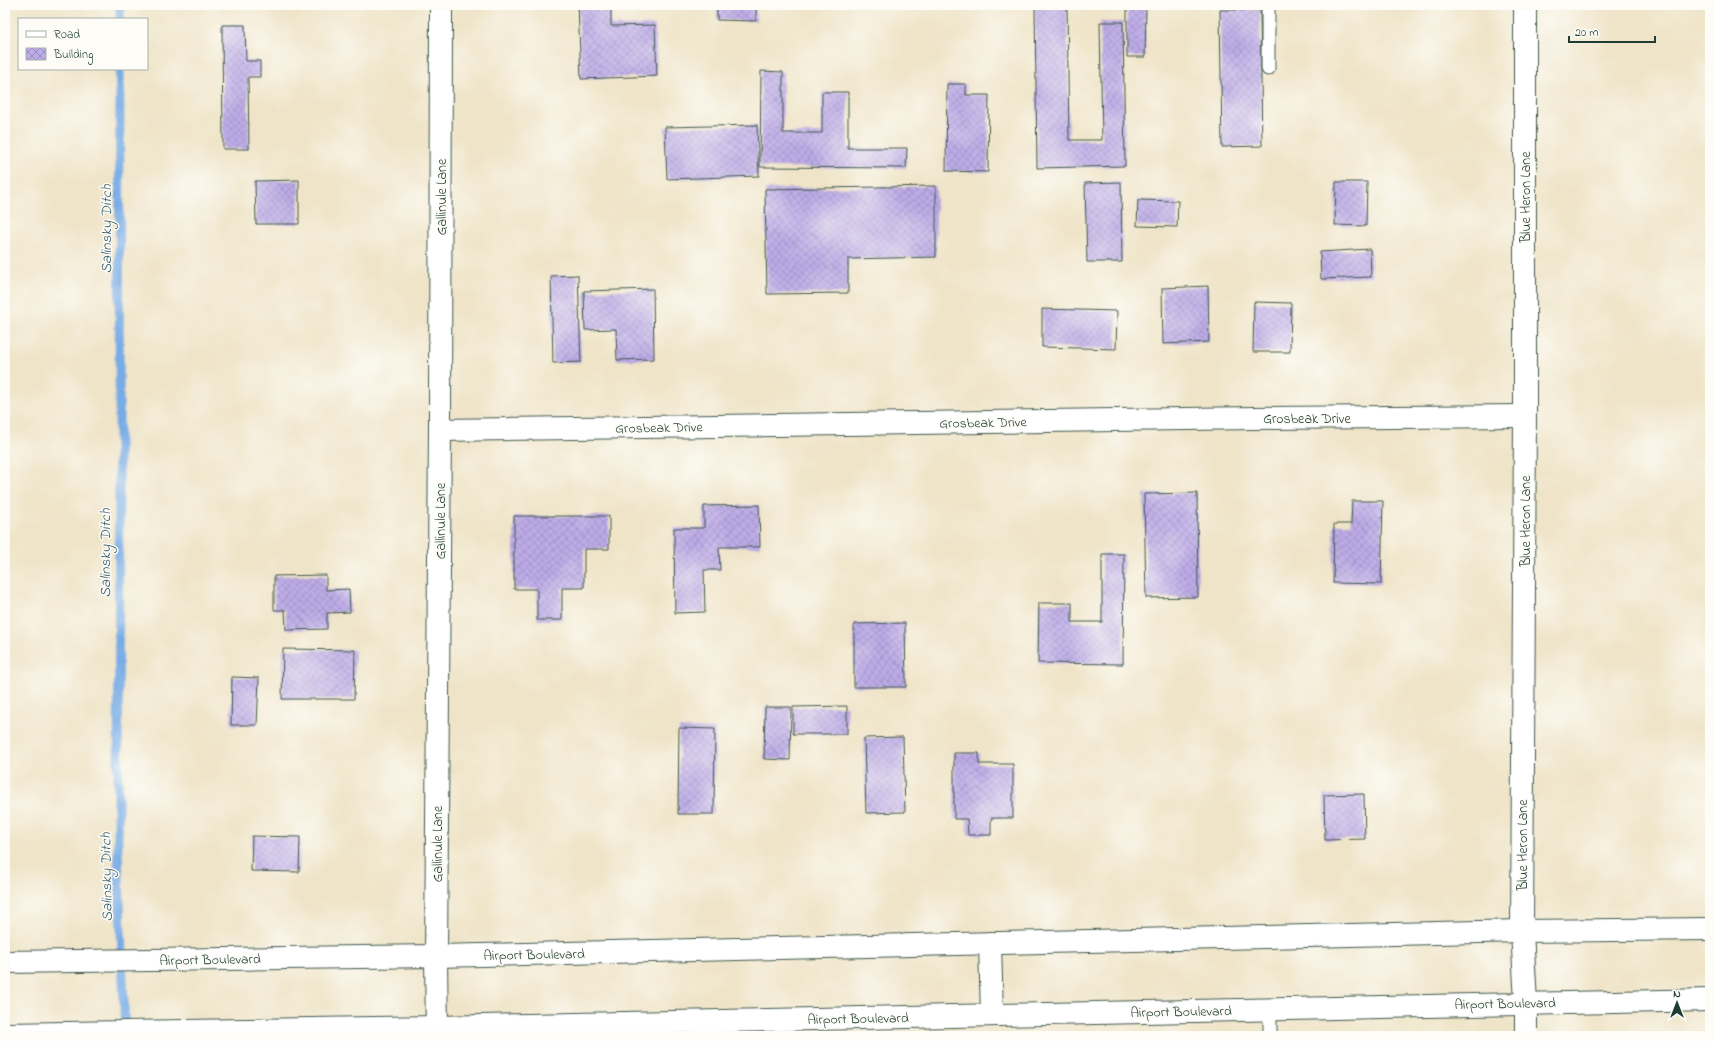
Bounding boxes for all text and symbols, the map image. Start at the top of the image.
legend [18,18,148,70]
scale bar [1569,18,1655,44]
text: 20 m [1575,24,1598,42]
text: Road [54,26,80,44]
text: Building [53,46,93,65]
street label: Blue Heron Lane [1516,151,1537,244]
street label: Gallinule Lane [432,158,453,235]
water label: Salinsky Ditch [96,184,119,274]
street label: Grosbeak Drive [1263,409,1352,430]
street label: Grosbeak Drive [939,412,1028,435]
street label: Grosbeak Drive [615,417,704,440]
street label: Blue Heron Lane [1516,475,1537,568]
street label: Gallinule Lane [431,482,452,559]
water label: Salinsky Ditch [95,508,118,598]
street label: Blue Heron Lane [1513,799,1534,892]
street label: Gallinule Lane [428,805,449,882]
water label: Salinsky Ditch [95,831,120,922]
street label: Airport Boulevard [483,944,585,967]
street label: Airport Boulevard [159,949,261,972]
north arrow [1657,983,1697,1023]
text: N [1673,986,1681,1002]
street label: Airport Boulevard [1454,993,1556,1016]
street label: Airport Boulevard [1130,1001,1232,1024]
street label: Airport Boulevard [807,1008,909,1031]

